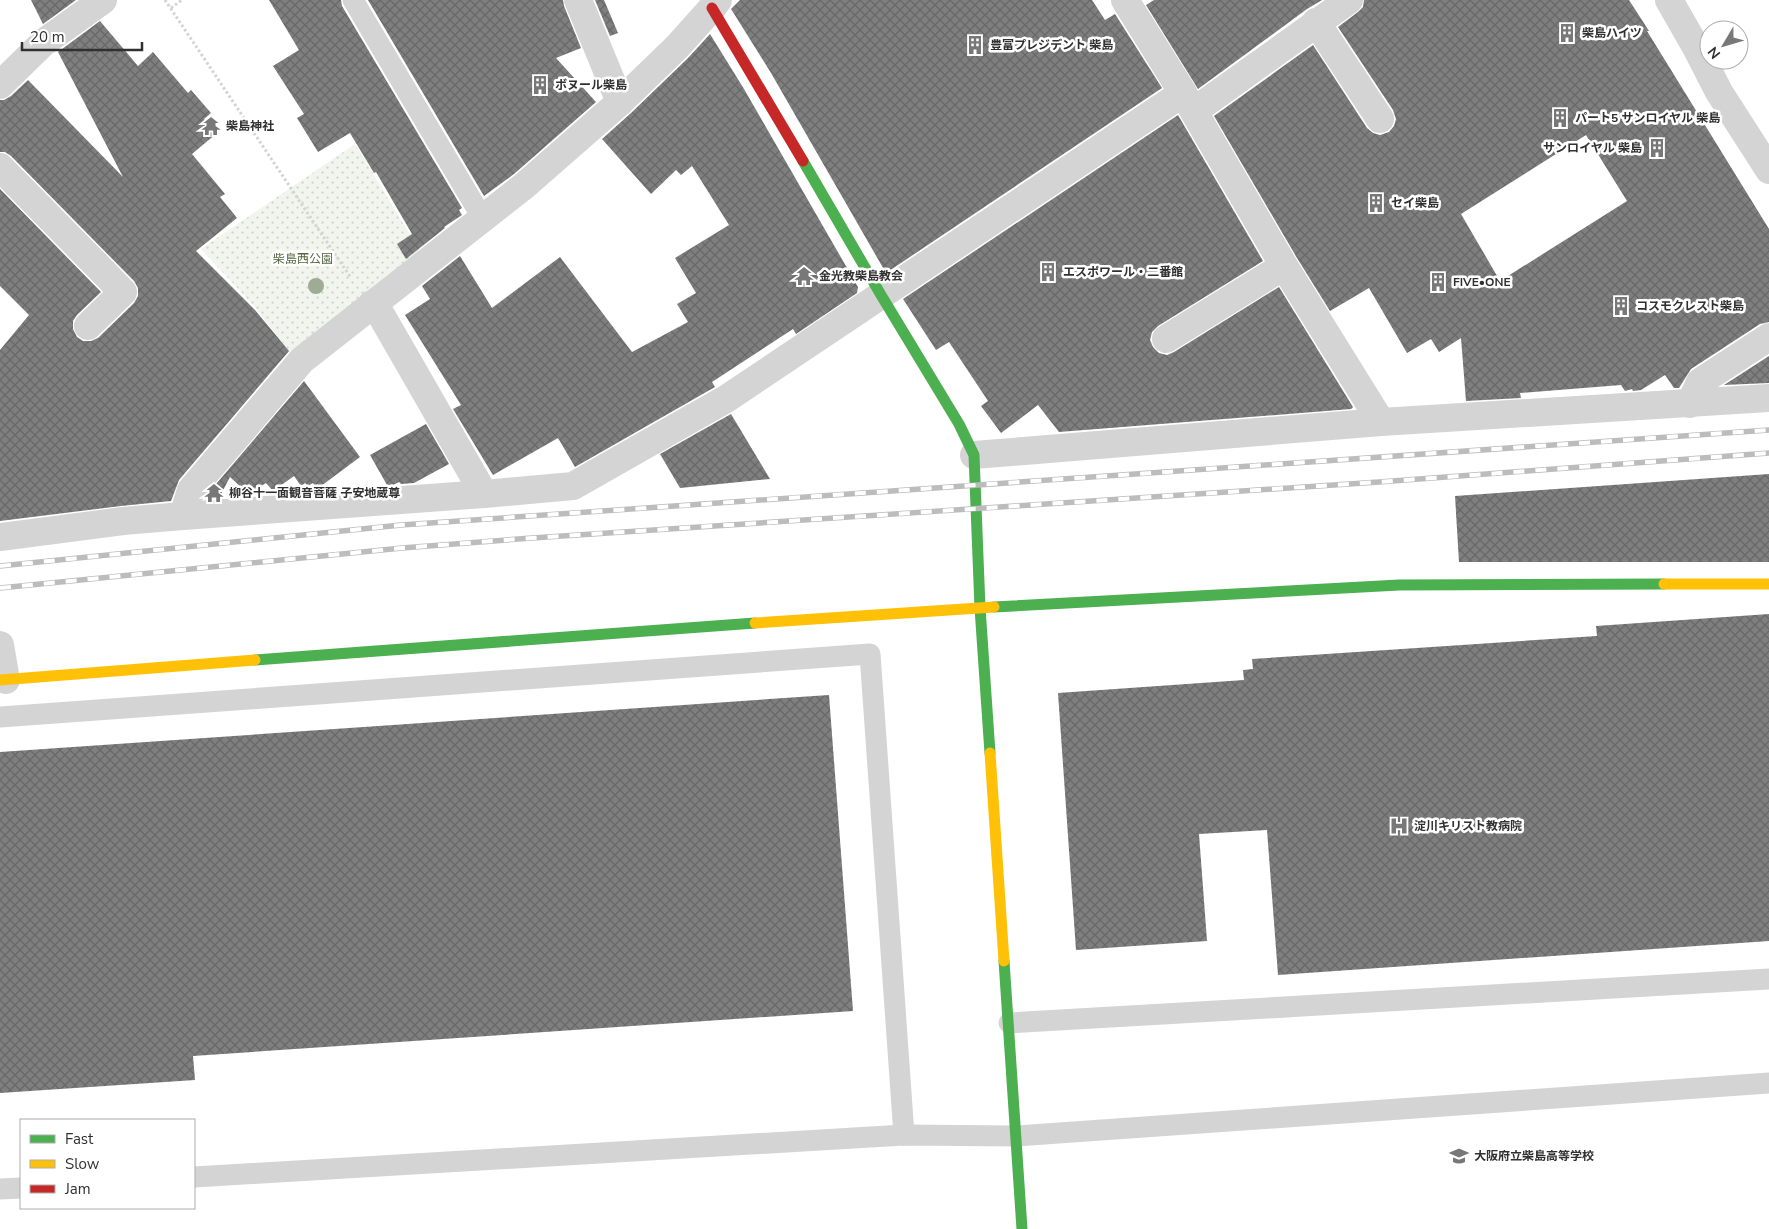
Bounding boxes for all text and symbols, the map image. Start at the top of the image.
scale bar [22,20,142,52]
north arrow [1699,20,1749,70]
building icon: 柴島ハイツ [1556,22,1578,44]
place label: 柴島ハイツ [1582,25,1642,41]
text: 20 m [30,27,65,47]
building icon: 豊富プレジデント 柴島 [964,34,986,56]
place label: 豊富プレジデント 柴島 [990,37,1113,53]
text: N [1703,43,1725,63]
building icon: ボヌール柴島 [529,74,551,96]
place label: ボヌール柴島 [555,77,627,93]
building icon: パート5 サンロイヤル 柴島 [1549,107,1571,129]
place label: パート5 サンロイヤル 柴島 [1575,110,1720,126]
temple icon: 柴島神社 [200,115,222,137]
place label: 柴島神社 [226,118,274,134]
building icon: サンロイヤル 柴島 [1646,137,1668,159]
place label: サンロイヤル 柴島 [1543,140,1642,156]
building icon: セイ柴島 [1365,192,1387,214]
place label: セイ柴島 [1391,195,1439,211]
park label: 柴島西公園 [273,251,333,267]
building icon: エスポワール・二番館 [1037,261,1059,283]
place label: エスポワール・二番館 [1063,264,1183,280]
temple icon: 金光教柴島教会 [793,265,815,287]
place label: 金光教柴島教会 [819,268,903,284]
building icon: FIVE•ONE [1427,271,1449,293]
place label: FIVE•ONE [1453,274,1511,290]
building icon: コスモクレスト柴島 [1610,295,1632,317]
place label: コスモクレスト柴島 [1636,298,1744,314]
temple icon: 柳谷十一面観音菩薩 子安地蔵尊 [203,482,225,504]
place label: 柳谷十一面観音菩薩 子安地蔵尊 [229,485,400,501]
hospital icon: 淀川キリスト教病院 [1388,815,1410,837]
place label: 淀川キリスト教病院 [1414,818,1522,834]
legend [20,1119,195,1209]
text: Fast [65,1129,94,1149]
school or university icon: 大阪府立柴島高等学校 [1448,1145,1470,1167]
place label: 大阪府立柴島高等学校 [1474,1148,1594,1164]
text: Slow [65,1154,100,1174]
text: Jam [64,1179,91,1199]

